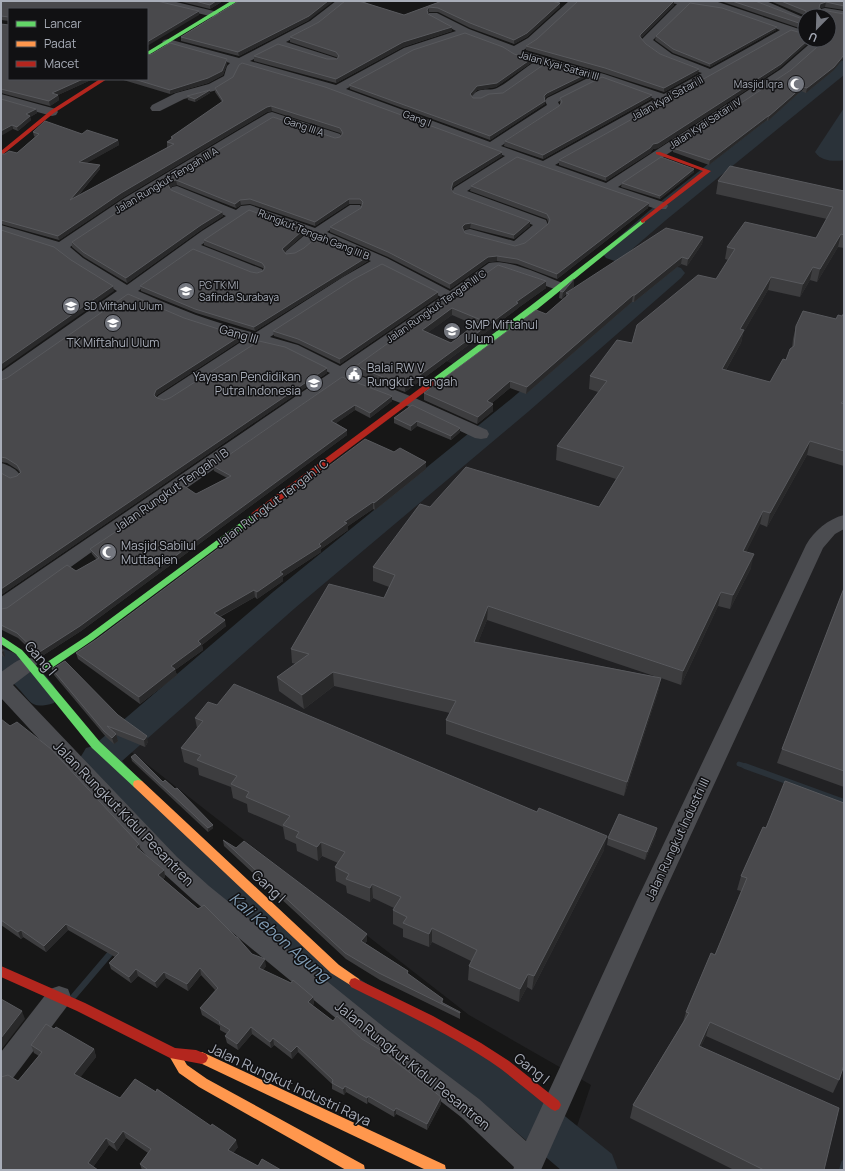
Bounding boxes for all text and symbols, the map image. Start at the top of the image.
legend [8,8,148,80]
north arrow [797,8,837,48]
text: Lancar [44,15,82,32]
text: U [806,29,819,46]
text: Padat [44,35,76,52]
street label: Jalan Kyai Satari III [517,47,601,83]
text: Macet [44,55,79,72]
street label: Jalan Kyai Satari II [628,72,706,124]
mosque icon: Masjid Iqra [786,74,806,94]
place label: Masjid Iqra [734,77,783,91]
street label: Jalan Kyai Satari IV [666,94,744,152]
street label: Gang I [401,106,433,130]
street label: Gang III A [282,113,327,140]
street label: Jalan Rungkut Tengah III A [112,143,221,217]
street label: Rungkut Tengah Gang III B [256,205,372,263]
street label: Jalan Rungkut Tengah III C [383,266,489,346]
place label: PG TK MI Safinda Surabaya [199,278,279,304]
school or university icon: PG TK MI Safinda Surabaya [176,281,196,301]
school or university icon: SD Miftahul Ulum [61,296,81,316]
place label: SD Miftahul Ulum [84,299,163,313]
school or university icon: TK Miftahul Ulum [103,313,123,333]
place label: SMP Miftahul Ulum [465,316,538,347]
street label: Gang III [217,320,261,348]
school or university icon: SMP Miftahul Ulum [442,321,462,341]
place label: TK Miftahul Ulum [66,334,160,351]
place label: Balai RW V Rungkut Tengah [367,359,457,390]
public building icon: Balai RW V Rungkut Tengah [344,364,364,384]
place label: Yayasan Pendidikan Putra Indonesia [193,368,301,399]
school or university icon: Yayasan Pendidikan Putra Indonesia [304,373,324,393]
street label: Jalan Rungkut Tengah I B [110,444,232,536]
street label: Jalan Rungkut Tengah I C [212,455,332,551]
place label: Masjid Sabilul Muttaqien [121,537,196,568]
mosque icon: Masjid Sabilul Muttaqien [98,542,118,562]
street label: Gang I [21,637,61,679]
street label: Jalan Rungkut Kidul Pesantren [49,736,199,890]
street label: Jalan Rungkut Industri III [641,775,713,903]
street label: Gang I [248,865,290,907]
water label: Kali Kebon Agung [225,887,336,988]
street label: Jalan Rungkut Kidul Pesantren [331,996,495,1134]
street label: Jalan Rungkut Industri Raya [206,1038,374,1130]
street label: Gang I [510,1048,554,1088]

